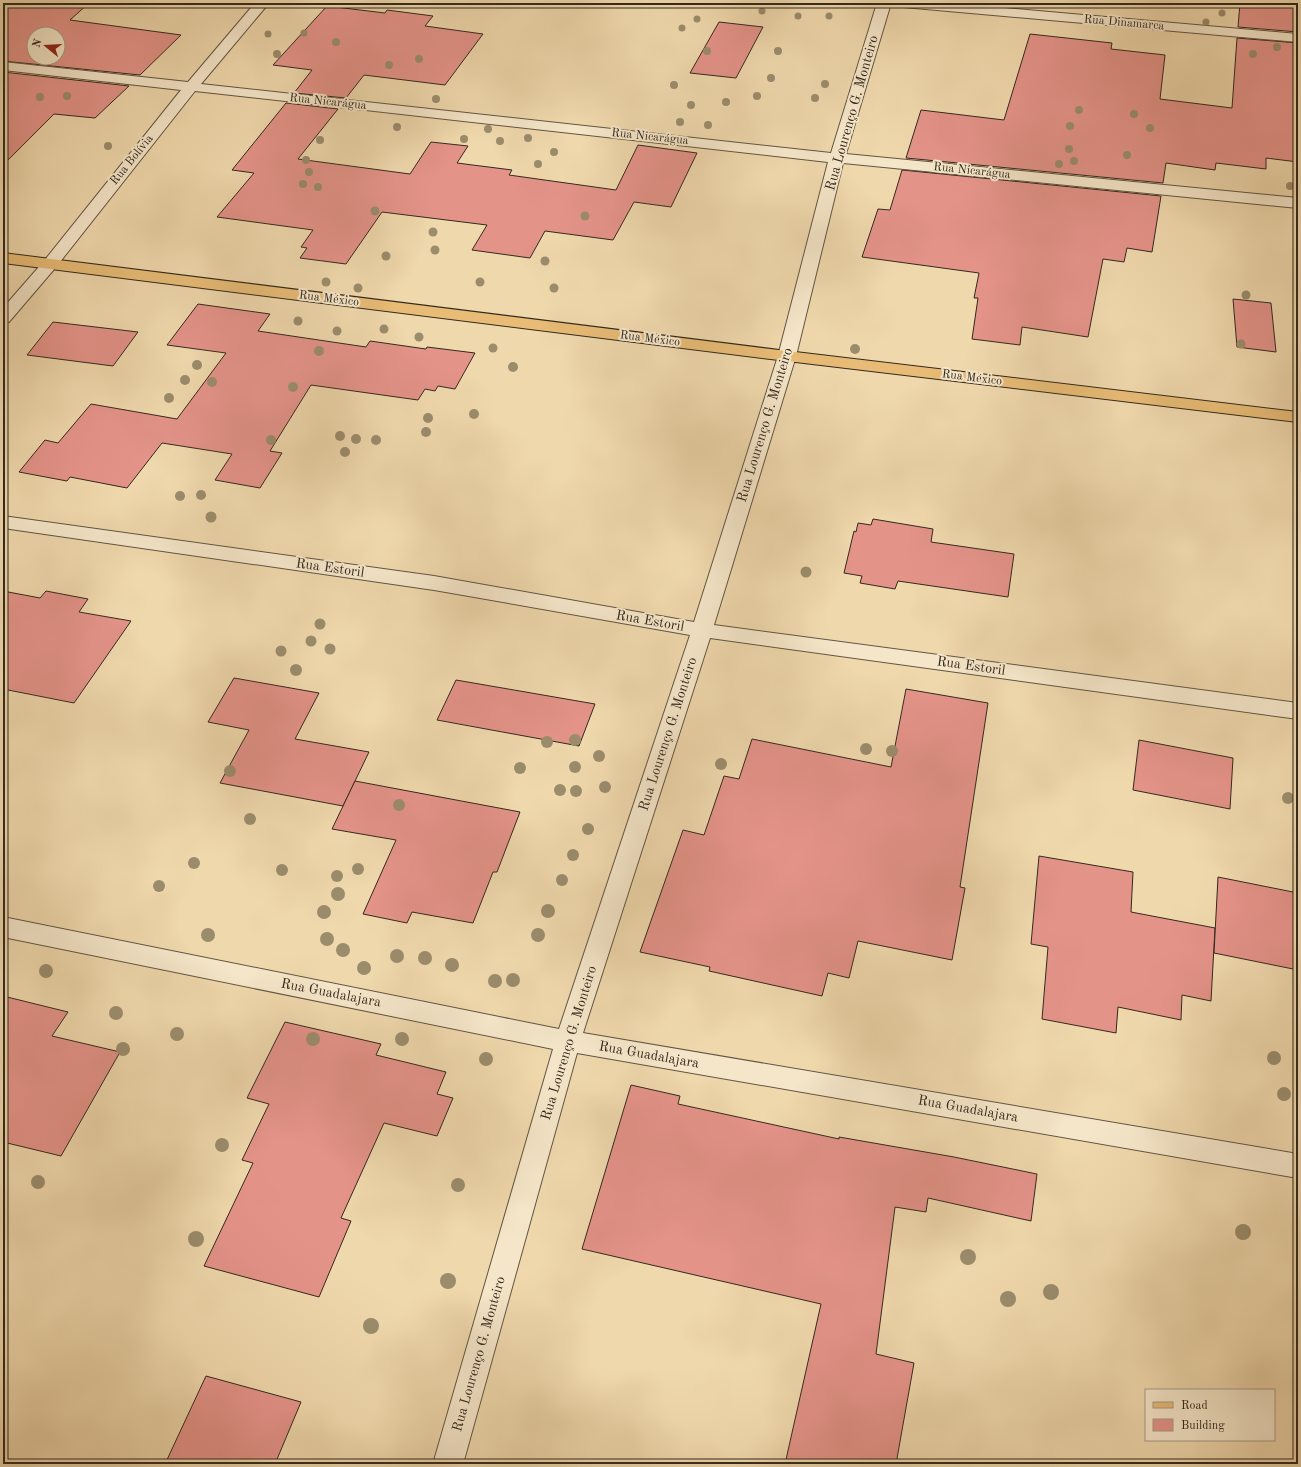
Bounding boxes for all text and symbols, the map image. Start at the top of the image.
street label: Rua Dinamarca [1083,13,1165,33]
north arrow [26,26,66,66]
street label: Rua Lourenço G. Monteiro [823,34,881,192]
text: N [31,37,45,49]
street label: Rua Nicarágua [289,92,367,112]
street label: Rua Nicarágua [611,127,689,147]
street label: Rua Bolívia [108,133,156,187]
street label: Rua Nicarágua [933,161,1011,181]
street label: Rua México [298,289,360,309]
street label: Rua México [619,329,681,349]
street label: Rua Lourenço G. Monteiro [735,346,795,504]
street label: Rua México [941,368,1003,388]
street label: Rua Estoril [295,556,365,580]
street label: Rua Estoril [615,608,686,634]
street label: Rua Estoril [936,654,1006,678]
street label: Rua Lourenço G. Monteiro [636,655,700,813]
street label: Rua Lourenço G. Monteiro [539,964,599,1122]
street label: Rua Guadalajara [280,976,382,1010]
street label: Rua Guadalajara [598,1039,700,1071]
street label: Rua Guadalajara [917,1093,1019,1125]
street label: Rua Lourenço G. Monteiro [450,1275,508,1433]
legend [1145,1389,1275,1441]
text: Road [1181,1400,1208,1412]
text: Building [1181,1420,1225,1432]

